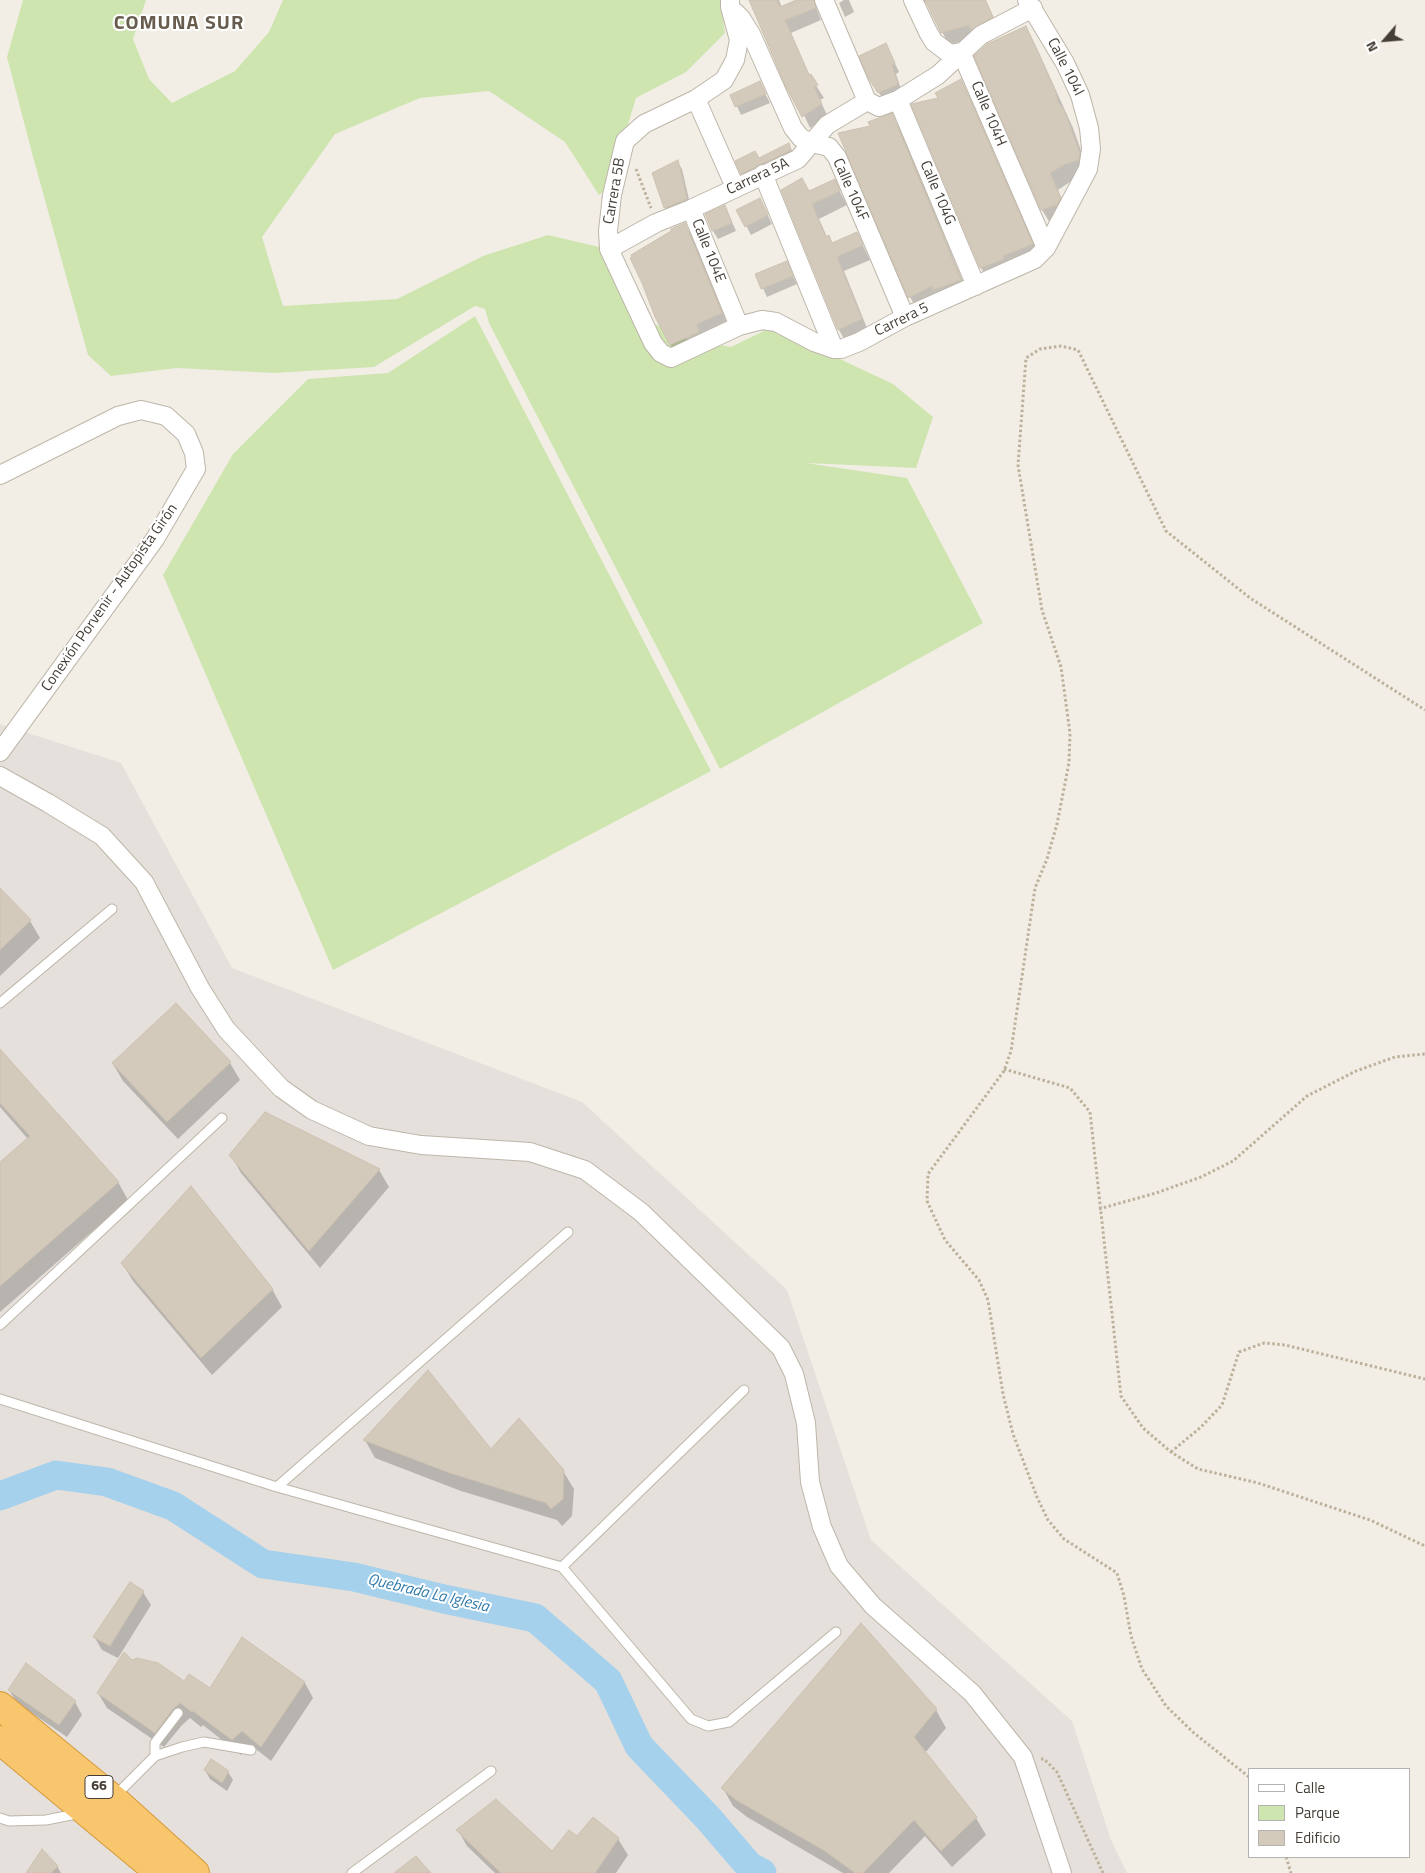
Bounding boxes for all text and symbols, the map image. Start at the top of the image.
district label: COMUNA SUR [112,12,246,36]
north arrow [1360,15,1410,65]
street label: Calle 104I [1043,35,1087,99]
text: N [1360,38,1383,56]
street label: Calle 104H [966,79,1010,149]
street label: Carrera 5A [724,155,792,199]
street label: Carrera 5B [600,156,630,226]
street label: Calle 104F [828,156,872,224]
street label: Calle 104G [915,158,959,228]
street label: Calle 104E [687,217,729,285]
street label: Carrera 5 [872,299,932,341]
street label: Conexión Porvenir - Autopista Girón [38,501,182,695]
water label: Quebrada La Iglesia [365,1571,491,1617]
legend [1248,1768,1410,1858]
road number: 66 [85,1775,113,1798]
text: Calle [1295,1776,1325,1799]
text: Parque [1295,1801,1340,1824]
text: Edificio [1295,1826,1340,1849]

